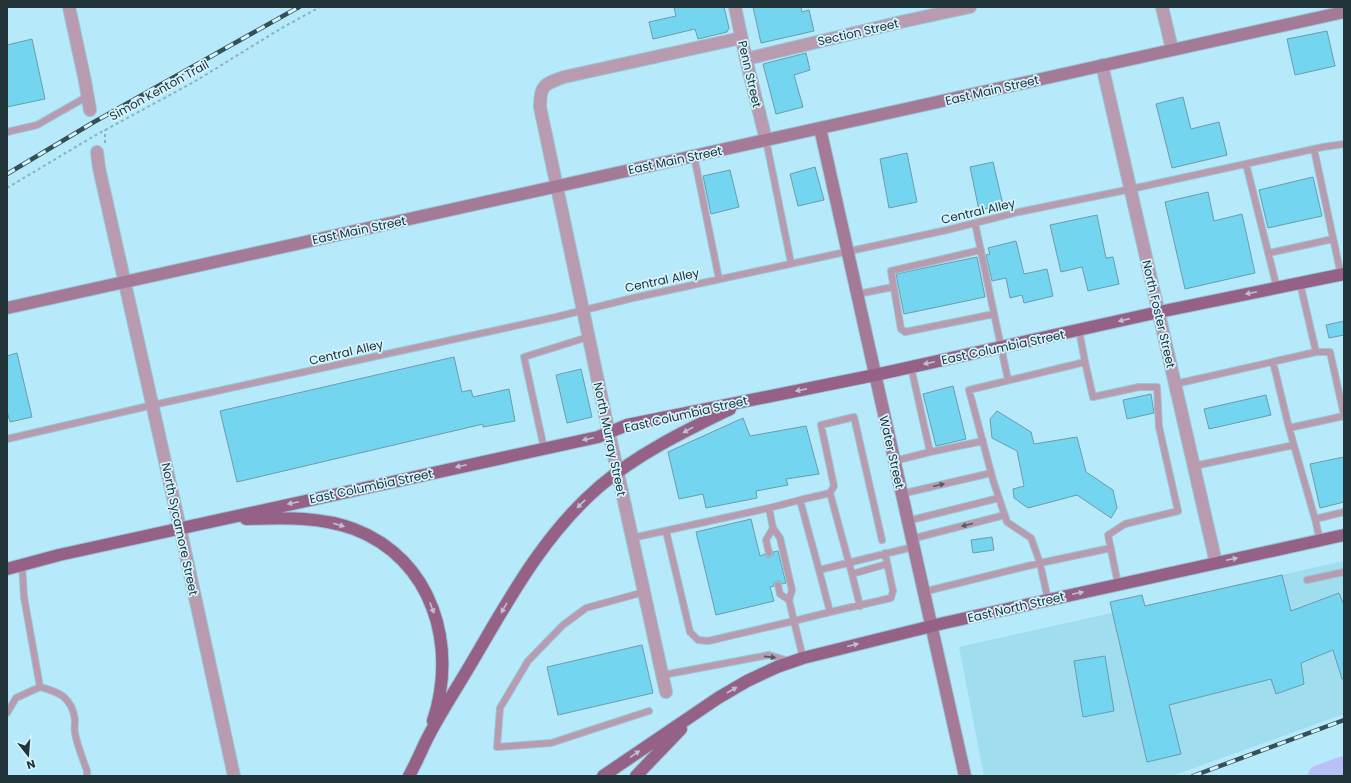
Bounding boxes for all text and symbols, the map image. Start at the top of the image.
street label: Section Street [816,14,900,50]
street label: Penn Street [734,39,766,109]
street label: Simon Kenton Trail [106,56,212,124]
street label: East Main Street [944,71,1040,109]
street label: East Main Street [627,142,723,178]
street label: Central Alley [939,194,1017,228]
street label: East Main Street [311,212,407,248]
street label: North Foster Street [1138,258,1180,370]
street label: Central Alley [623,264,701,296]
one-way arrow [1245,291,1257,297]
one-way arrow [1118,317,1130,323]
street label: East Columbia Street [940,326,1066,368]
street label: Central Alley [307,335,385,369]
one-way arrow [922,361,935,367]
street label: North Murray Street [590,380,630,498]
one-way arrow [795,387,807,393]
street label: East Columbia Street [623,392,749,436]
street label: Water Street [875,414,909,490]
one-way arrow [682,426,693,433]
one-way arrow [582,436,594,442]
street label: North Sycamore Street [158,461,202,597]
one-way arrow [454,464,467,470]
street label: East Columbia Street [308,465,434,507]
one-way arrow [934,482,946,488]
one-way arrow [576,499,586,509]
one-way arrow [286,501,299,507]
one-way arrow [333,522,345,528]
one-way arrow [961,522,973,528]
one-way arrow [1226,556,1239,562]
street label: East North Street [966,588,1066,626]
one-way arrow [1072,590,1084,596]
one-way arrow [430,602,436,614]
one-way arrow [500,602,507,613]
one-way arrow [847,641,860,647]
one-way arrow [764,654,776,660]
one-way arrow [726,686,738,693]
north arrow [8,735,48,775]
one-way arrow [630,750,640,758]
text: N [25,756,37,773]

